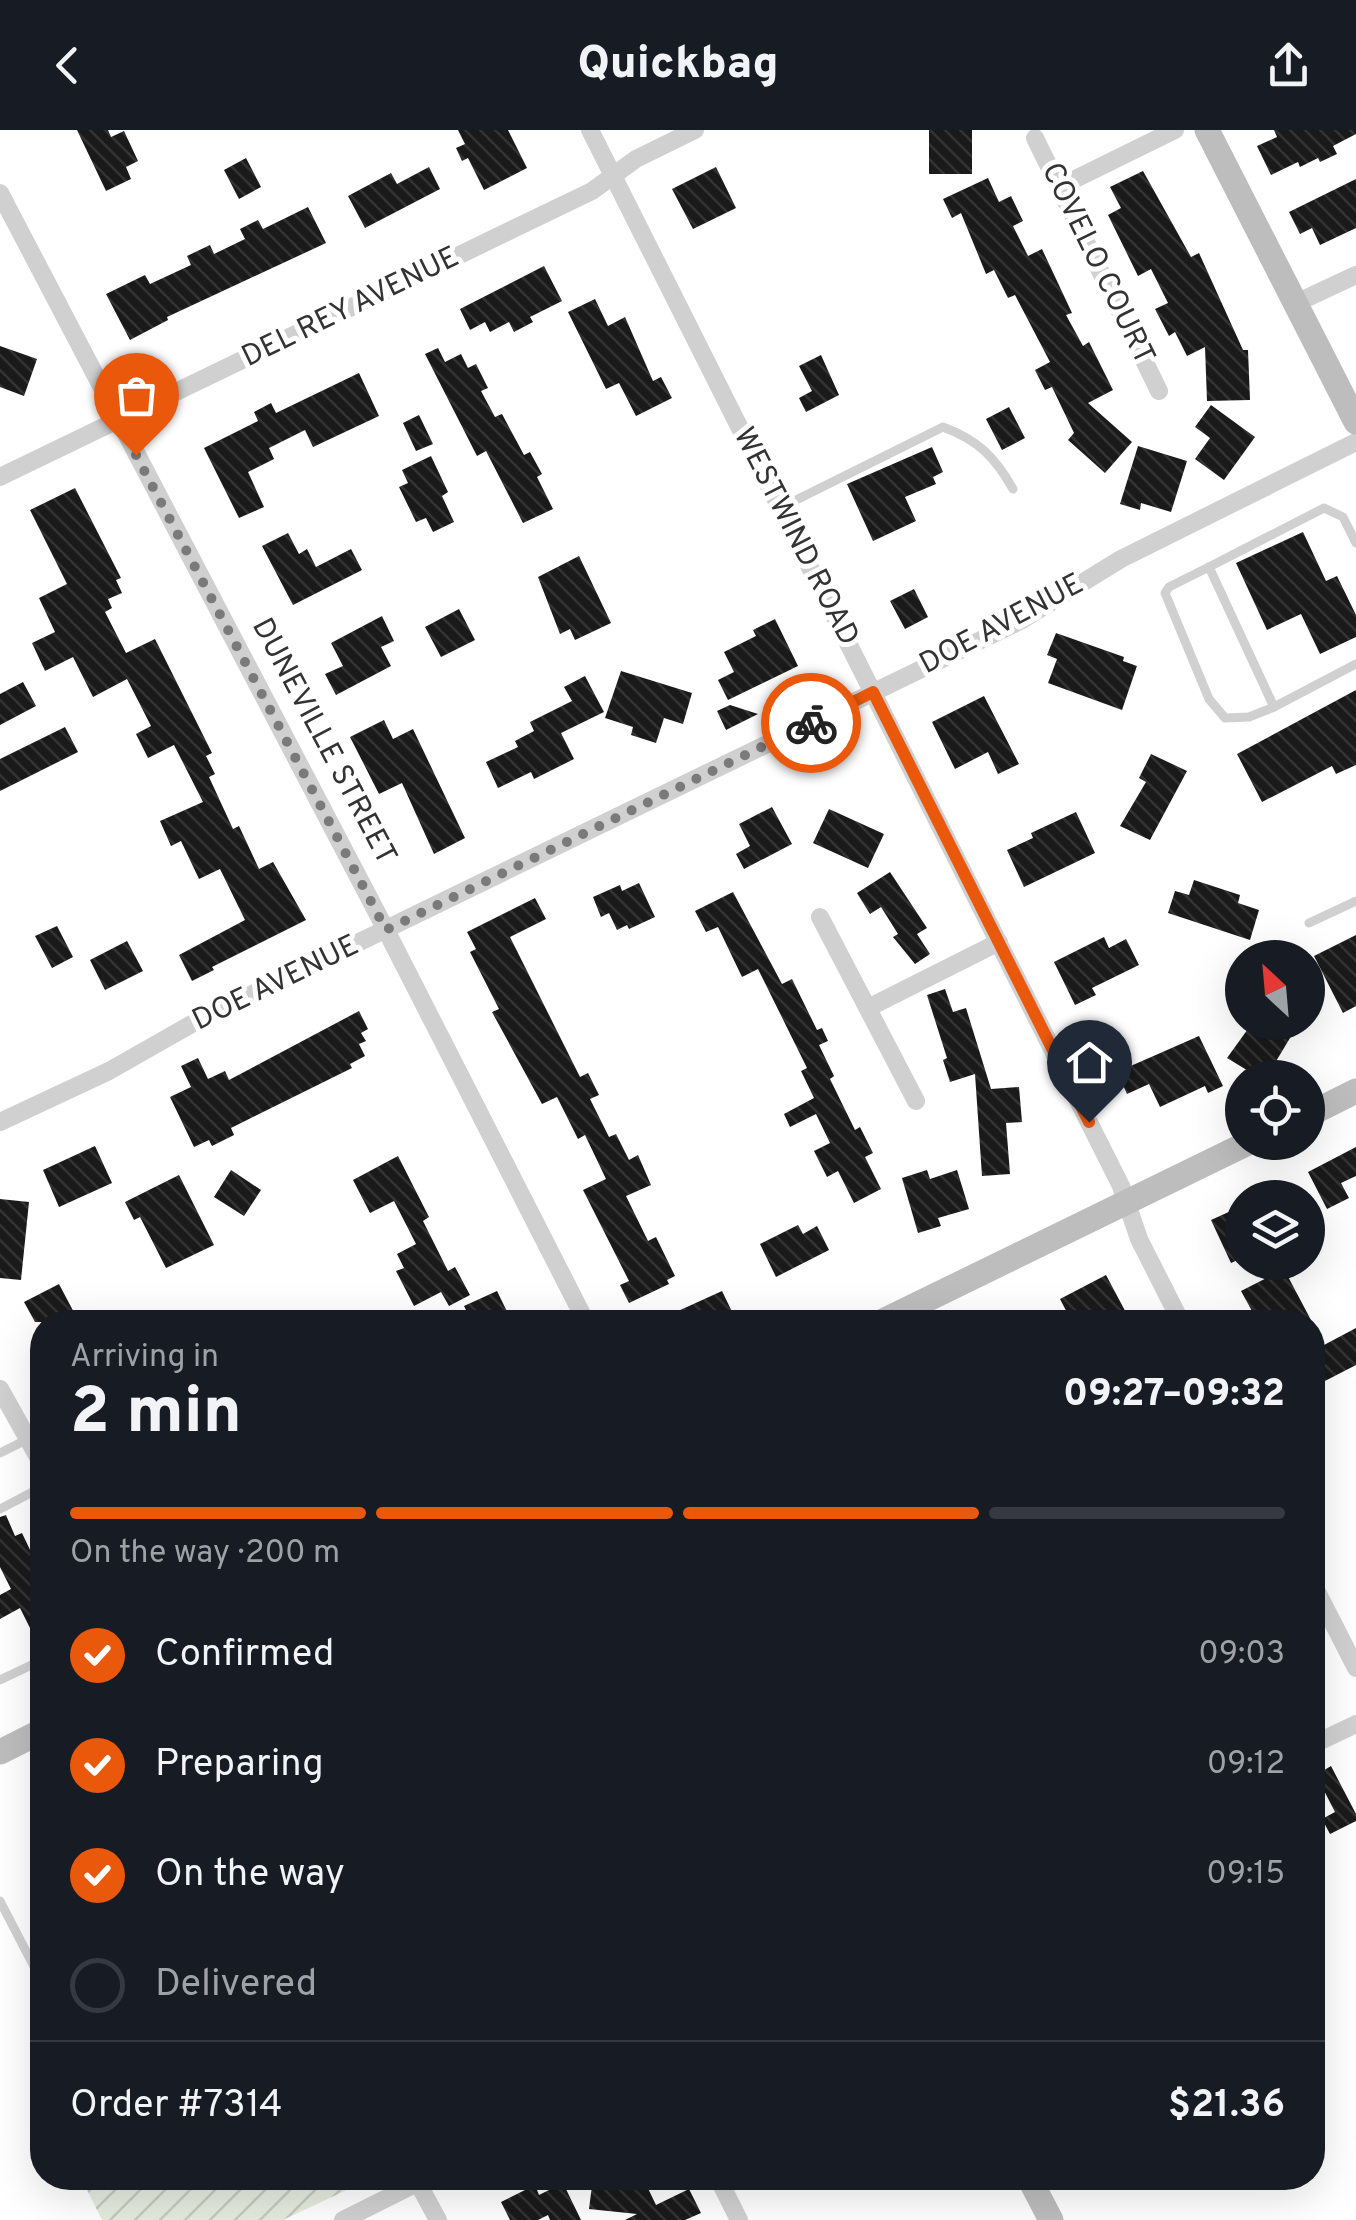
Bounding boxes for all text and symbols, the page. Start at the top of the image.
text: Quickbag [577,37,779,94]
icon: back [40,38,95,93]
icon: share [1261,38,1316,93]
street label: COVELO COURT [1032,157,1162,371]
street label: DEL REY AVENUE [236,239,466,377]
pin [94,353,179,456]
icon: bag [109,368,164,423]
street label: WESTWIND ROAD [724,422,866,652]
street label: DOE AVENUE [914,566,1090,684]
street label: DUNEVILLE STREET [242,612,404,872]
courier [761,673,861,773]
icon: bike [784,696,839,751]
street label: DOE AVENUE [187,928,365,1040]
north arrow [1225,940,1325,1040]
map controls [1225,940,1325,1280]
pin [1047,1020,1132,1123]
icon: home [1062,1035,1117,1090]
button: locate [1225,1060,1325,1160]
button: layers [1225,1180,1325,1280]
text: Arriving in [70,1338,219,1378]
text: 09:27–09:32 [1063,1371,1285,1420]
text: 2 min [70,1374,242,1456]
text: On the way · 200 m [70,1534,340,1574]
icon: check [70,1628,125,1683]
text: Confirmed [155,1631,334,1680]
text: 09:03 [1198,1635,1285,1675]
icon: check [70,1738,125,1793]
text: Preparing [155,1741,324,1790]
text: 09:12 [1207,1745,1285,1785]
icon: check [70,1848,125,1903]
text: On the way [155,1851,345,1900]
text: 09:15 [1206,1855,1285,1895]
text: Delivered [155,1961,317,2010]
text: Order #7314 [70,2082,283,2131]
text: $21.36 [1168,2082,1285,2131]

